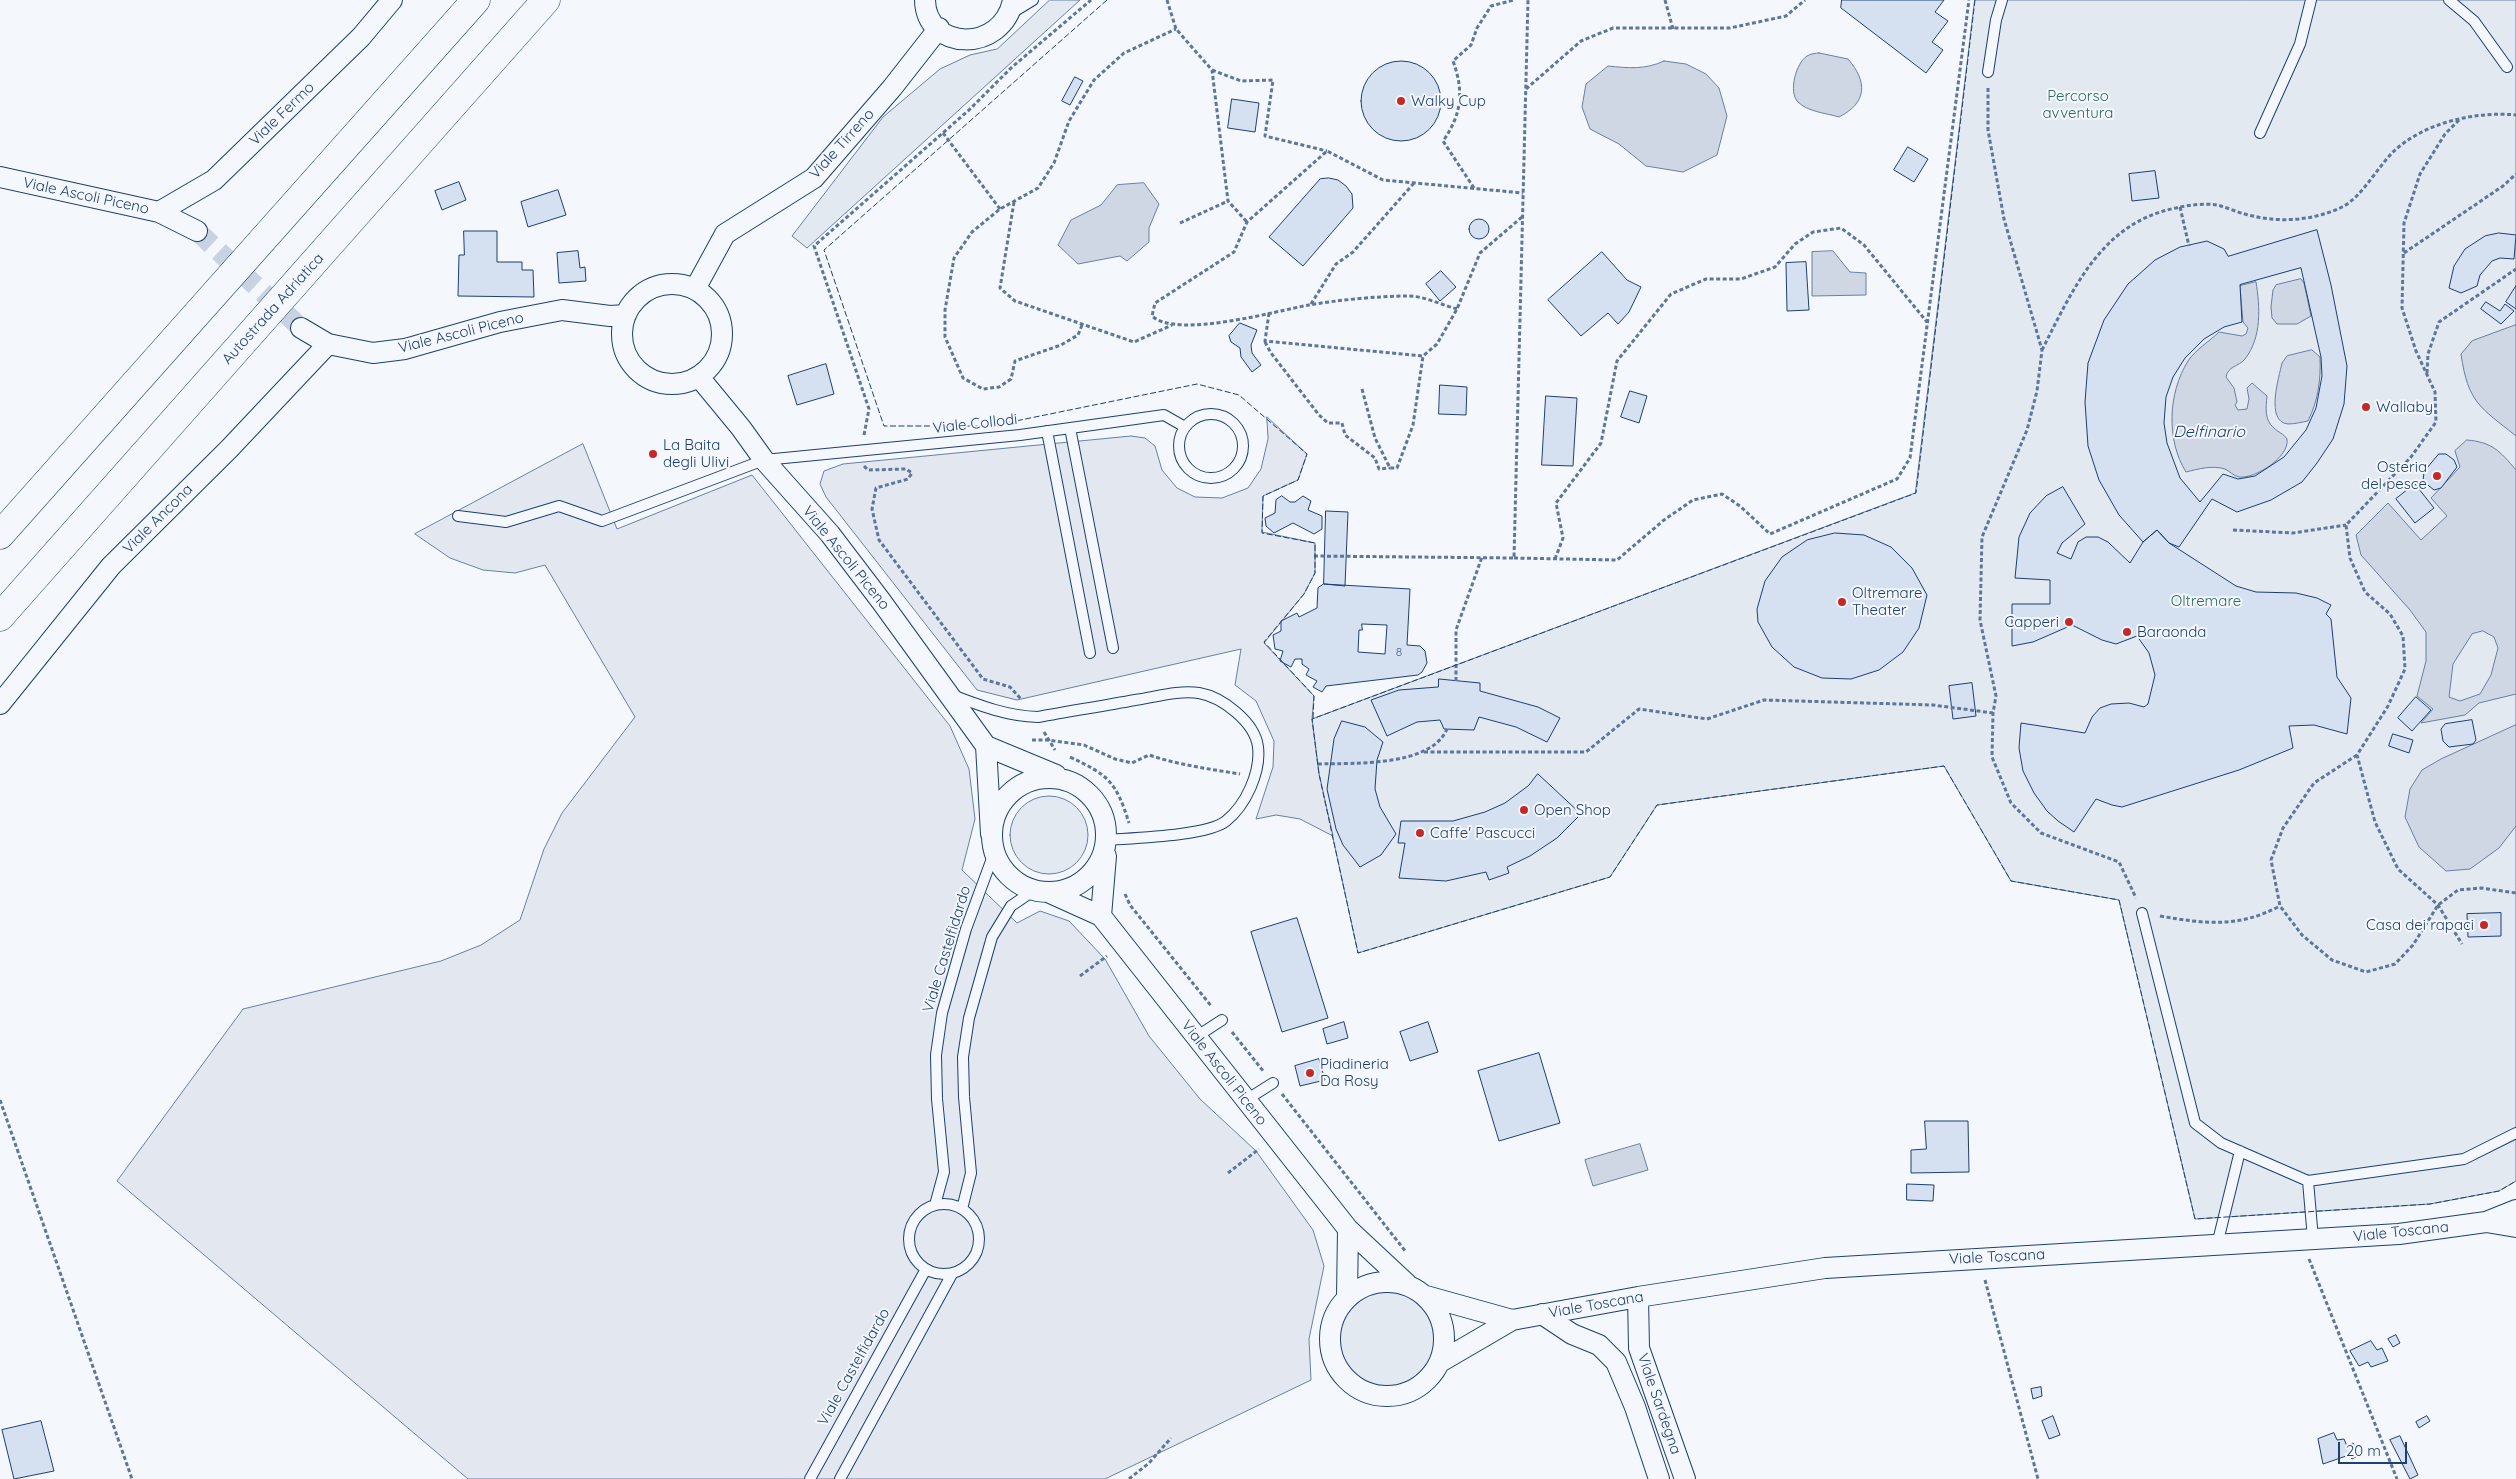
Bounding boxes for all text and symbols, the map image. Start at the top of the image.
street label: Viale Fermo [246,79,318,149]
park label: Percorso avventura [2043,87,2113,122]
place label: Walky Cup [1411,92,1486,110]
marker: Walky Cup [1395,95,1407,107]
street label: Viale Tirreno [806,105,878,183]
street label: Viale Ascoli Piceno [21,174,151,218]
street label: Autostrada Adriatica [218,250,328,368]
street label: Viale Ascoli Piceno [396,309,526,357]
place label: Wallaby [2376,398,2433,416]
marker: Wallaby [2360,401,2372,413]
street label: Viale Collodi [932,411,1018,437]
water label: Delfinario [2173,422,2245,442]
place label: La Baita degli Ulivi [663,436,729,471]
marker: La Baita degli Ulivi [647,448,659,460]
place label: Osteria del pesce [2361,458,2427,493]
marker: Osteria del pesce [2431,470,2443,482]
street label: Viale Ancona [119,480,197,558]
street label: Viale Ascoli Piceno [799,502,893,614]
place label: Oltremare Theater [1852,584,1923,619]
park label: Oltremare [2171,592,2241,610]
marker: Oltremare Theater [1836,596,1848,608]
place label: Capperi [2004,613,2059,631]
marker: Capperi [2063,616,2075,628]
place label: Baraonda [2137,623,2206,641]
marker: Baraonda [2121,626,2133,638]
house number: 8 [1396,645,1402,659]
place label: Open Shop [1534,801,1611,819]
marker: Open Shop [1518,804,1530,816]
place label: Caffe' Pascucci [1430,824,1535,842]
marker: Caffe' Pascucci [1414,827,1426,839]
street label: Viale Castelfidardo [919,884,975,1014]
place label: Casa dei rapaci [2366,916,2474,934]
marker: Casa dei rapaci [2478,919,2490,931]
street label: Viale Ascoli Piceno [1177,1017,1271,1129]
place label: Piadineria Da Rosy [1320,1055,1389,1090]
marker: Piadineria Da Rosy [1304,1067,1316,1079]
street label: Viale Toscana [2352,1218,2450,1246]
street label: Viale Toscana [1949,1245,2045,1269]
street label: Viale Toscana [1547,1288,1645,1322]
street label: Viale Castelfidardo [814,1305,894,1429]
street label: Viale Sardegna [1633,1351,1685,1457]
scale bar [2341,1432,2410,1464]
text: 20 m [2346,1441,2381,1460]

